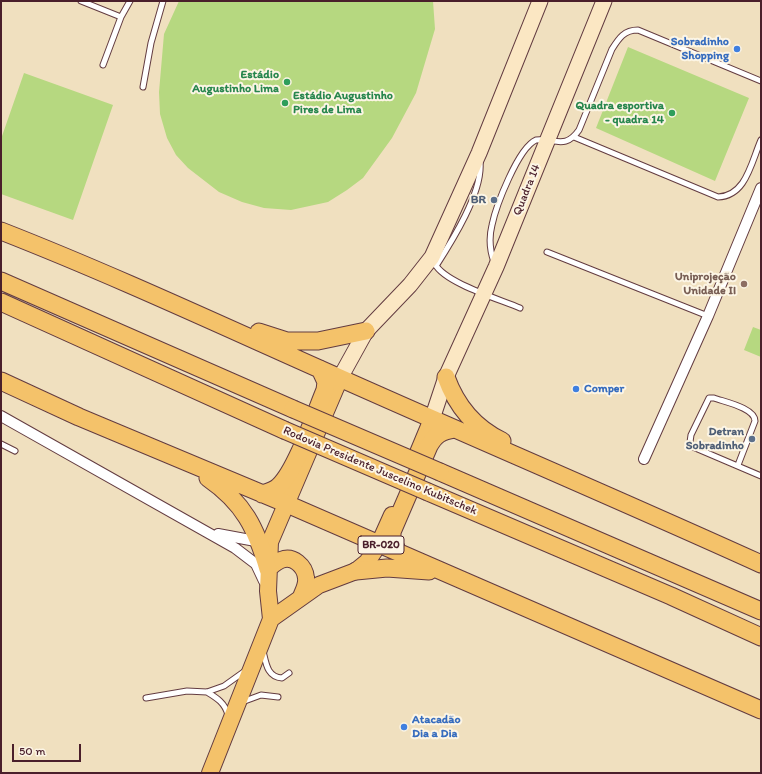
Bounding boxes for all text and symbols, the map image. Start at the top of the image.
place label: Sobradinho Shopping [671,35,729,63]
marker: Sobradinho Shopping [732,44,742,54]
place label: Estádio Augustinho Lima [192,68,279,96]
marker: Estádio Augustinho Lima [282,77,292,87]
place label: Estádio Augustinho Pires de Lima [293,89,393,117]
marker: Estádio Augustinho Pires de Lima [280,98,290,108]
place label: Quadra esportiva - quadra 14 [575,99,664,127]
marker: Quadra esportiva - quadra 14 [667,108,677,118]
street label: Quadra 14 [510,162,544,218]
place label: BR [471,193,486,207]
marker: BR [489,195,499,205]
place label: Uniprojeção Unidade II [675,270,736,298]
marker: Uniprojeção Unidade II [739,279,749,289]
place label: Comper [584,382,624,396]
marker: Comper [571,384,581,394]
street label: Rodovia Presidente Juscelino Kubitschek [281,423,479,519]
place label: Detran Sobradinho [686,425,744,453]
marker: Detran Sobradinho [747,434,757,444]
road number: BR-020 [358,536,404,554]
place label: Atacadão Dia a Dia [412,713,461,741]
marker: Atacadão Dia a Dia [399,722,409,732]
scale bar [14,736,83,762]
text: 50 m [19,744,45,758]

